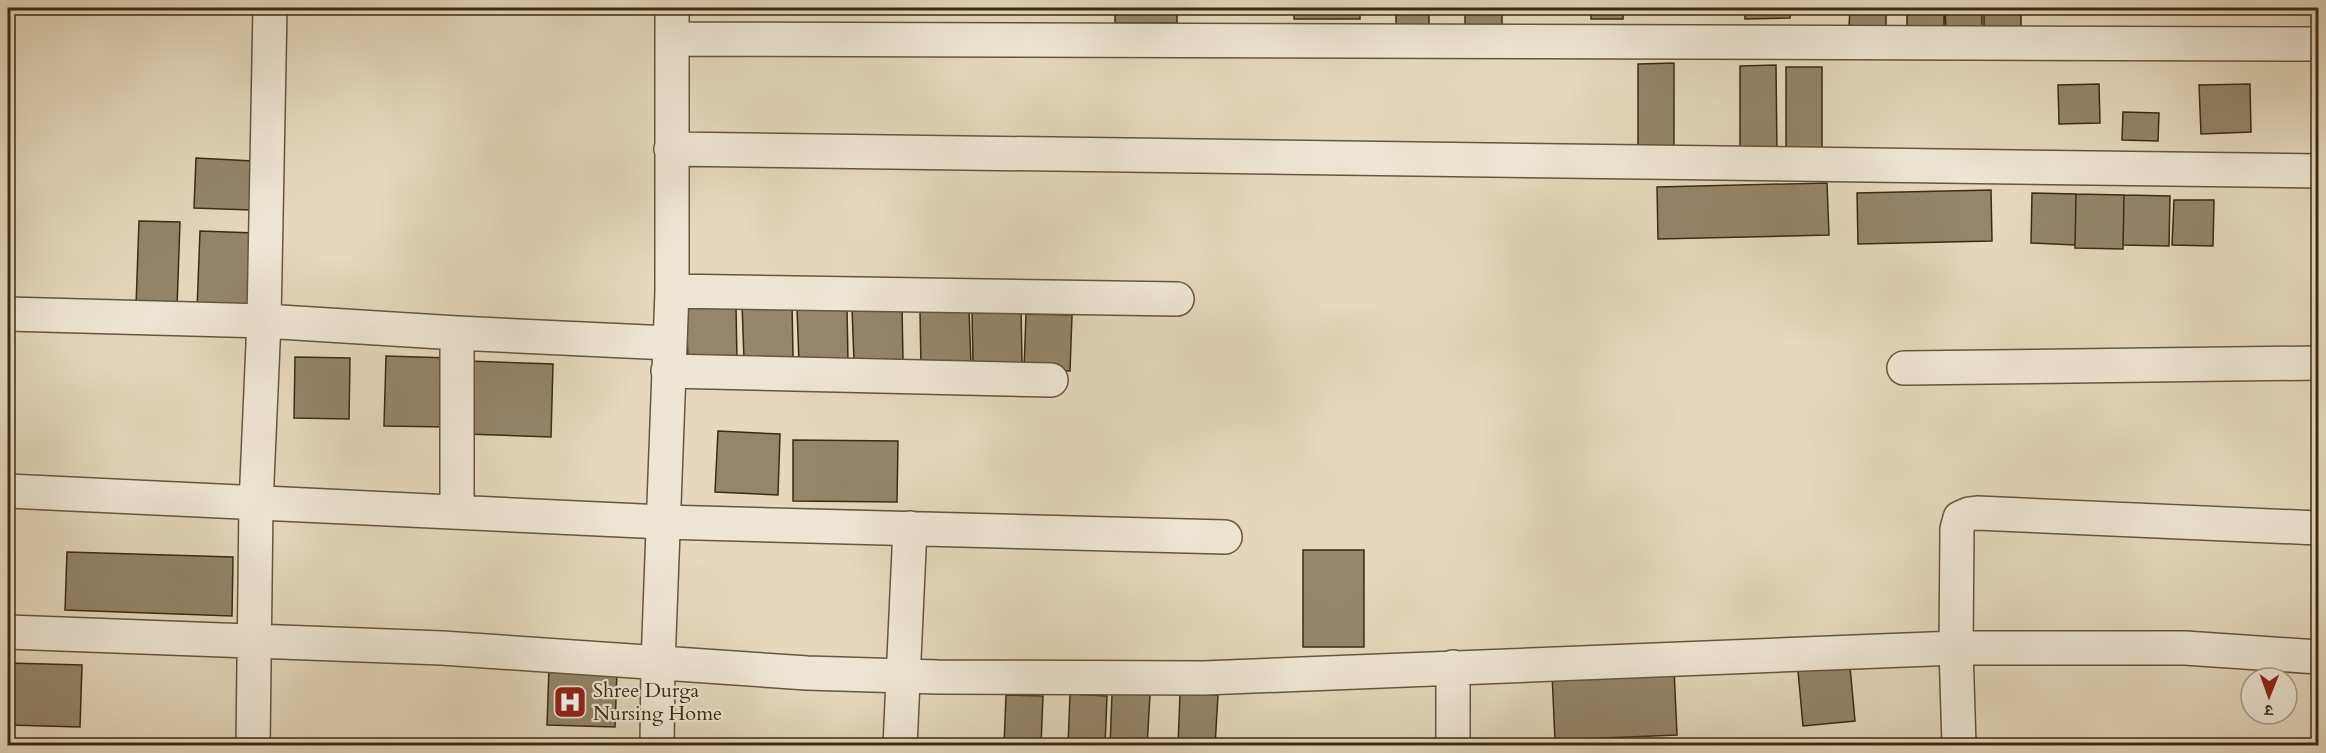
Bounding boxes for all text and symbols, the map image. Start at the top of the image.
north arrow [2239,666,2299,726]
place label: Shree Durga Nursing Home [593,677,722,727]
hospital icon: Shree Durga Nursing Home [552,684,588,720]
text: उ [2263,699,2274,721]

